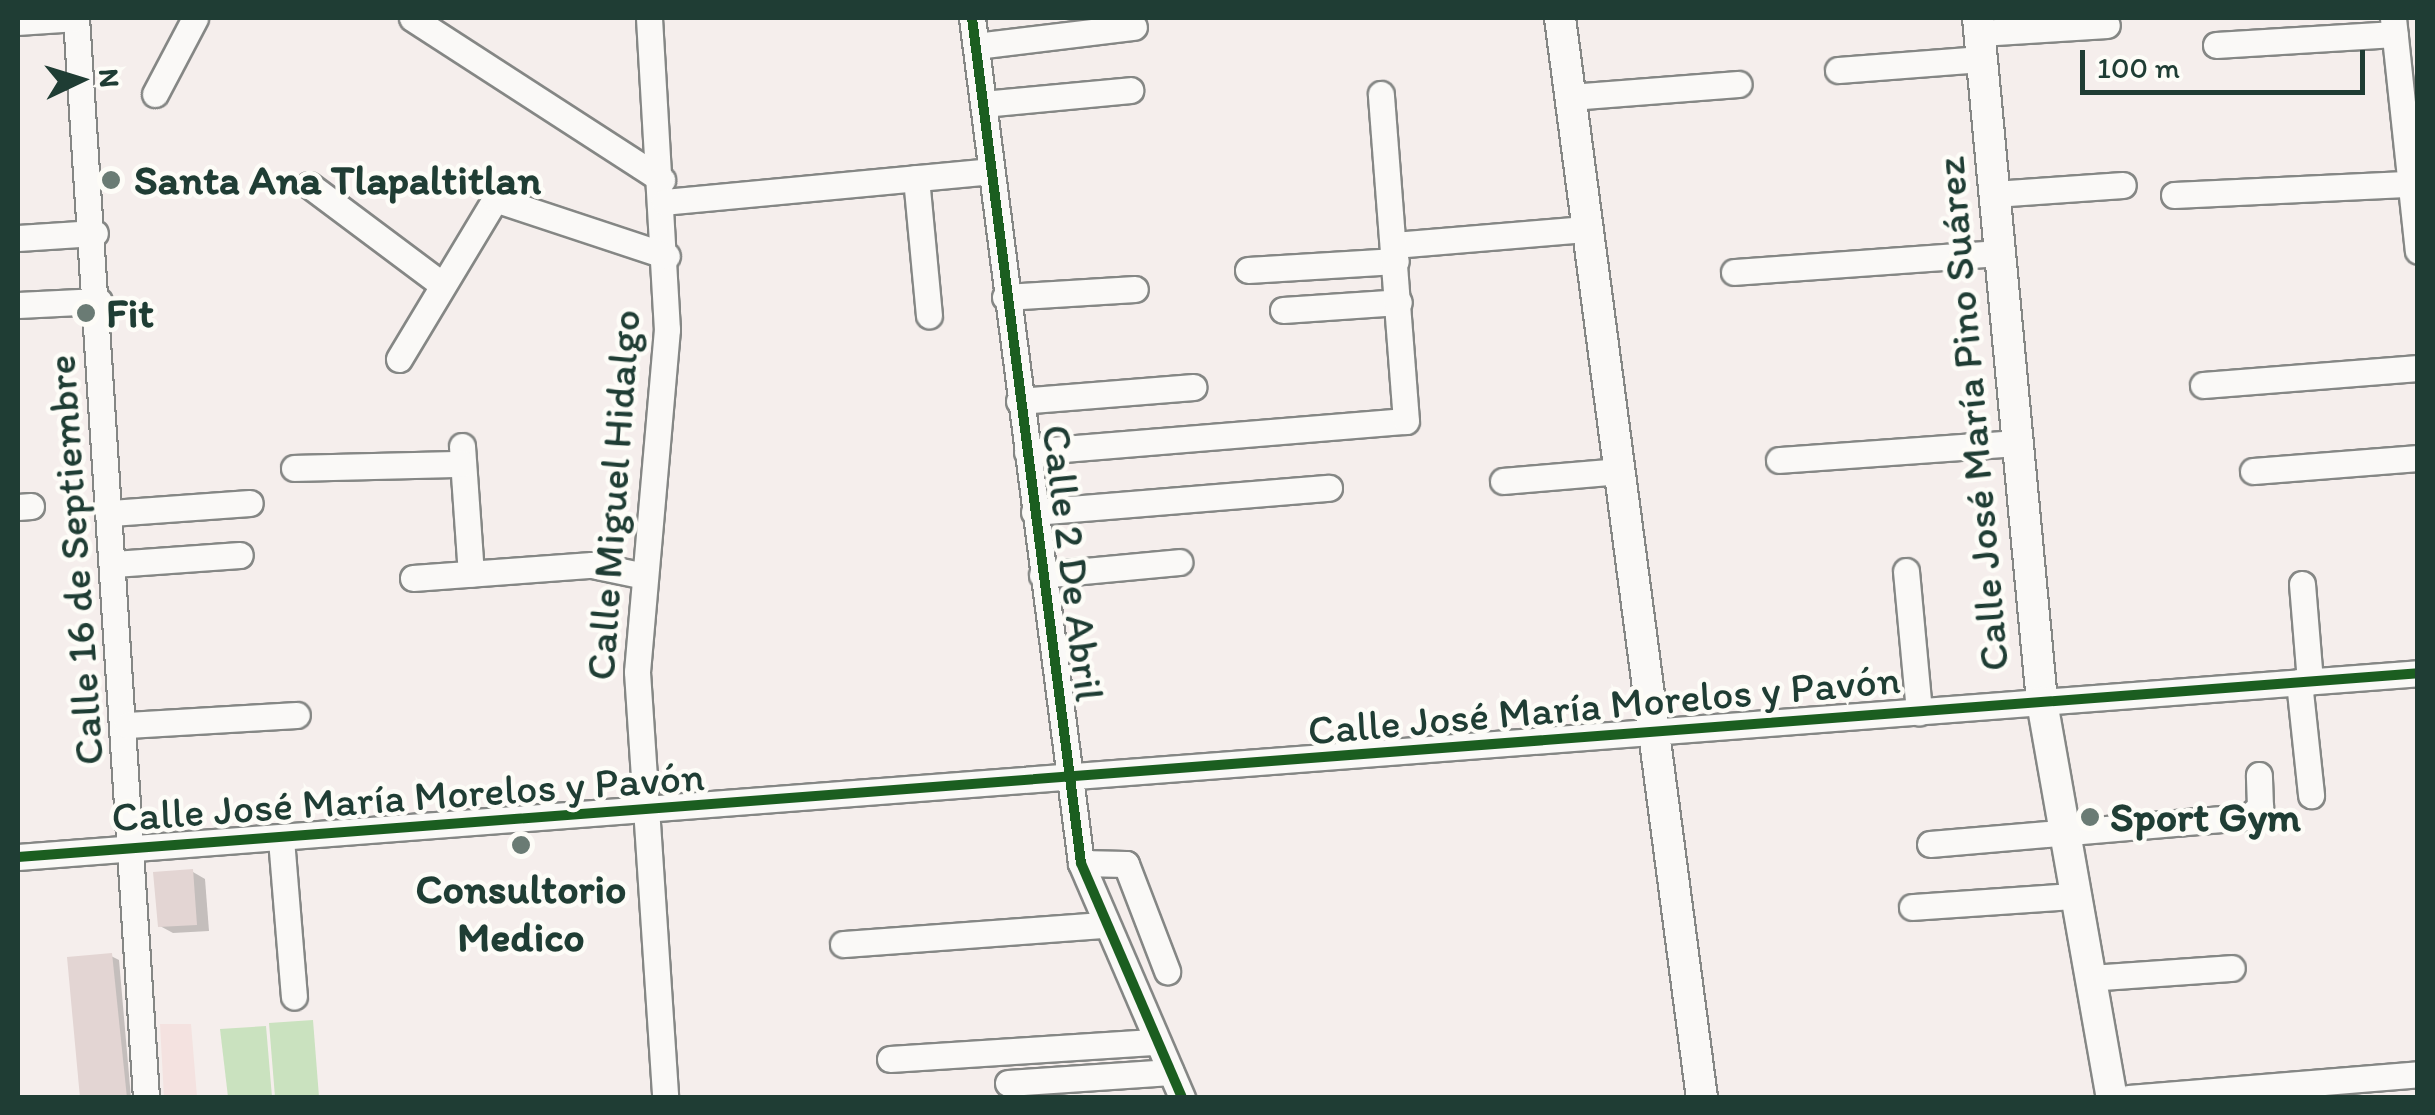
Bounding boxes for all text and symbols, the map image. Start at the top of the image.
north arrow [30,30,130,130]
scale bar [2085,30,2370,92]
text: 100 m [2097,49,2180,86]
text: N [92,67,128,89]
street label: Calle José María Pino Suárez [1924,154,2020,674]
place label: Santa Ana Tlapaltitlan [134,155,541,205]
marker: Santa Ana Tlapaltitlan [98,167,124,193]
place label: Fit [106,288,154,338]
marker: Fit [75,302,97,324]
street label: Calle Miguel Hidalgo [575,309,651,681]
street label: Calle 16 de Septiembre [36,353,114,767]
street label: Calle 2 De Abril [1031,422,1115,704]
street label: Calle José María Morelos y Pavón [1306,654,1902,756]
street label: Calle José María Morelos y Pavón [110,751,706,843]
place label: Sport Gym [2110,792,2301,842]
marker: Sport Gym [2079,806,2101,828]
marker: Consultorio Medico [508,832,534,858]
place label: Consultorio Medico [416,864,626,962]

